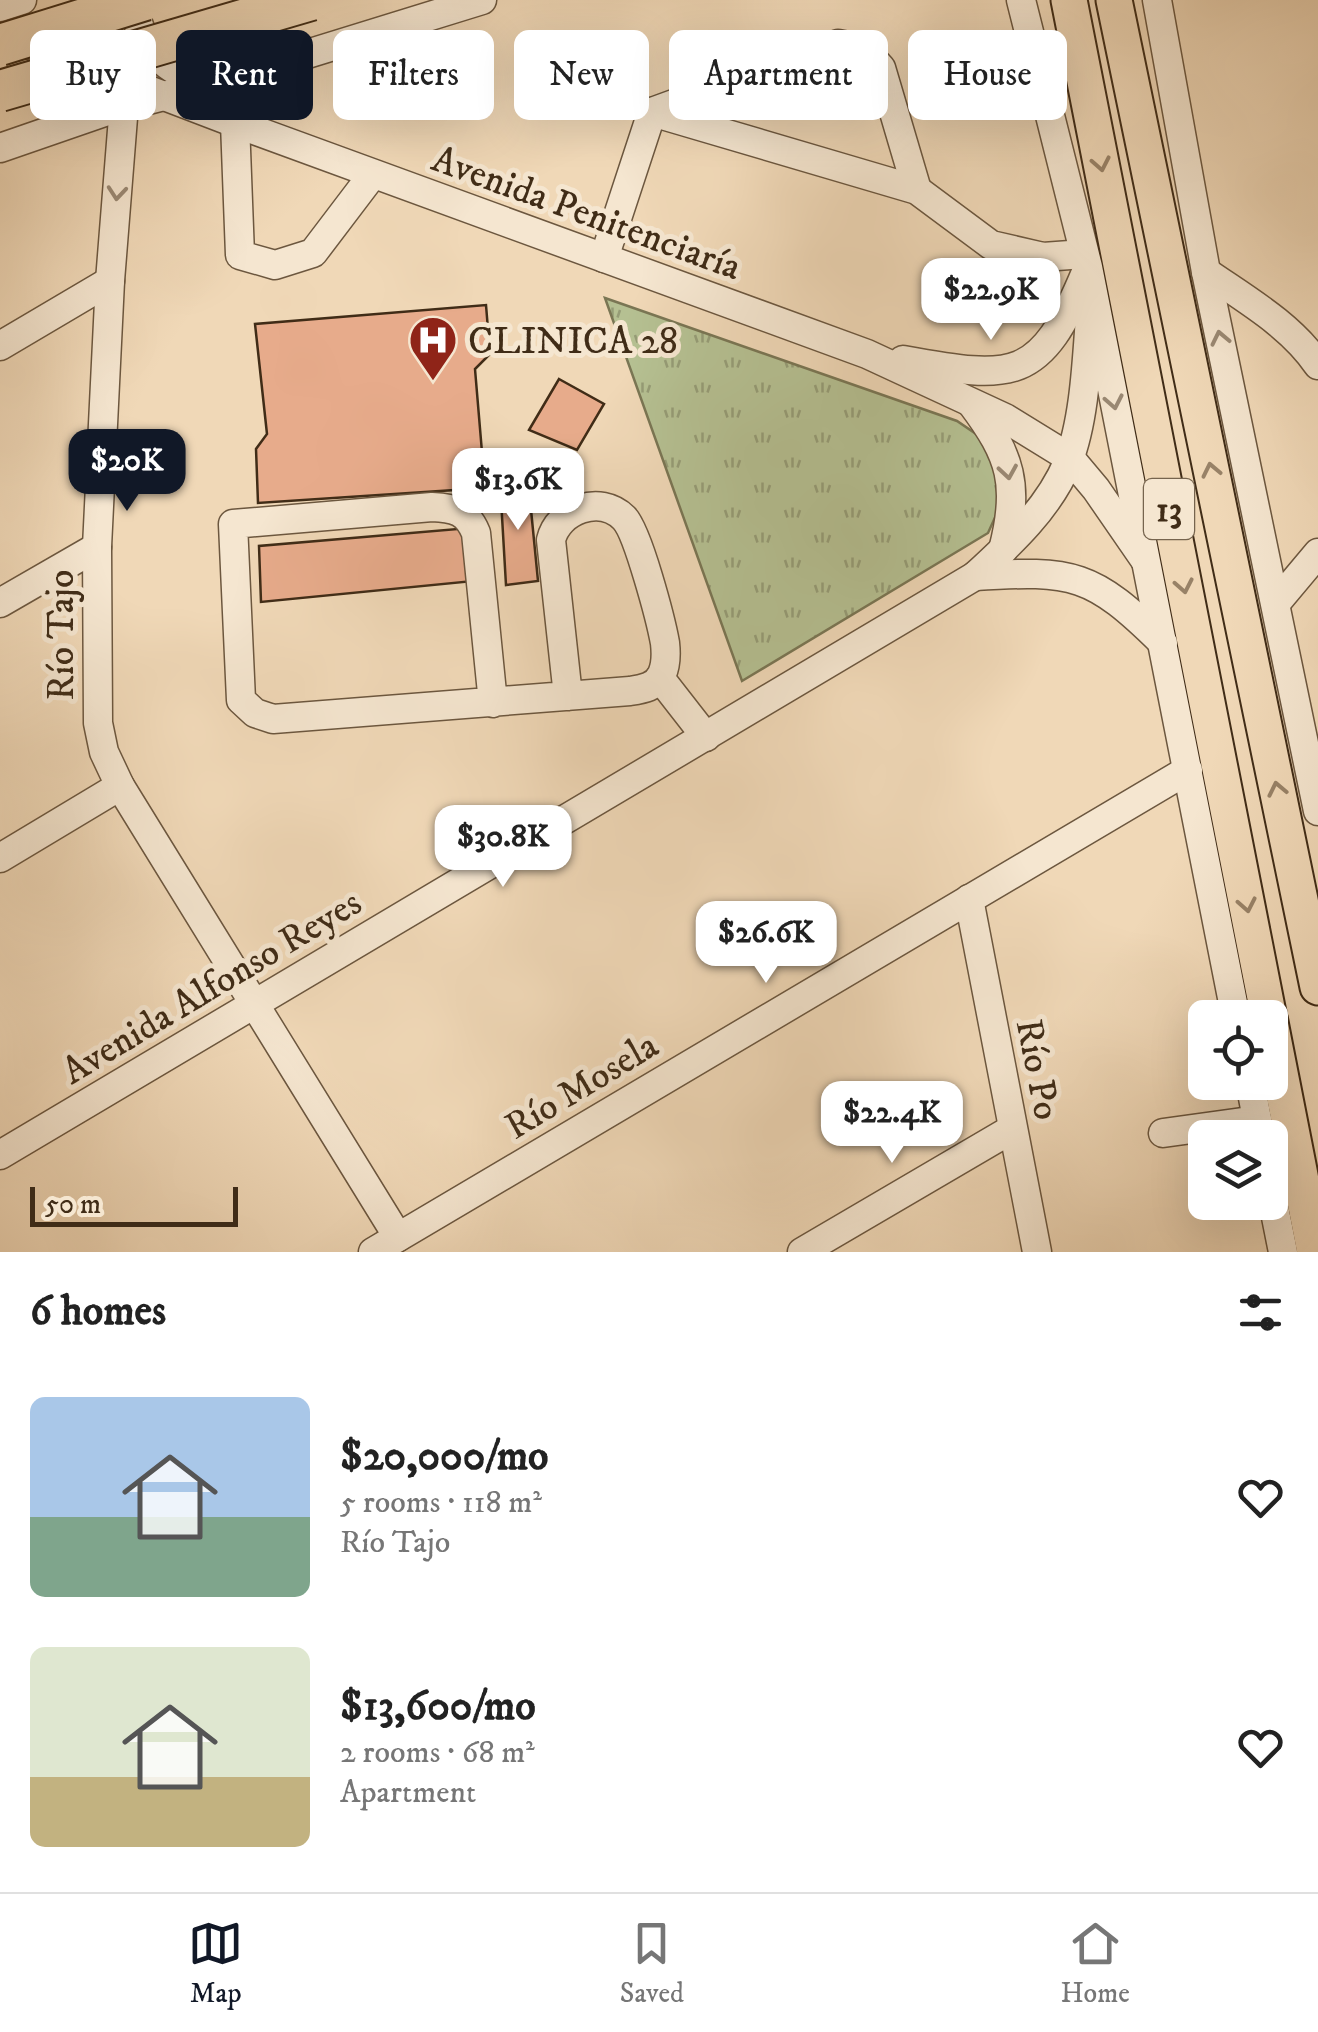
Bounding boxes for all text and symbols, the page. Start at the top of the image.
chip: Buy [30,30,156,120]
chip: Rent [176,30,313,120]
chip: Filters [333,30,494,120]
chip: New [514,30,649,120]
chip: Apartment [669,30,888,120]
chip: House [908,30,1067,120]
street label: Avenida Penitenciaría [425,136,747,292]
one-way arrow [1090,156,1111,173]
one-way arrow [106,186,128,202]
pin: $22.9K [910,258,1072,343]
text: $22.9K [943,270,1039,310]
hospital icon: CLINICA 28 [407,314,459,382]
place label: CLINICA 28 [468,318,678,366]
one-way arrow [1211,330,1232,347]
one-way arrow [1102,393,1123,410]
pin: $20K [68,429,186,514]
text: $20K [91,441,163,481]
pin: $13.6K [437,448,599,533]
text: $13.6K [474,460,562,500]
one-way arrow [1202,462,1223,479]
one-way arrow [997,463,1018,480]
road number: 13 [1144,479,1194,539]
street label: Río Tajo [38,570,86,700]
one-way arrow [1173,577,1194,594]
one-way arrow [1268,781,1289,798]
pin: $30.8K [422,805,584,890]
text: $30.8K [457,817,549,857]
street label: Avenida Alfonso Reyes [53,879,371,1096]
one-way arrow [1236,897,1257,913]
pin: $26.6K [685,901,847,986]
text: $26.6K [718,913,814,953]
map controls [1188,1000,1288,1220]
button: locate [1188,1000,1288,1100]
street label: Río Po [1004,1015,1070,1124]
street label: Río Mosela [497,1022,667,1151]
pin: $22.4K [811,1081,973,1166]
text: $22.4K [843,1093,941,1133]
button: layers [1188,1120,1288,1220]
scale bar [30,1182,238,1226]
text: 50 m [45,1187,101,1222]
icon: filters [1233,1285,1288,1340]
text: 6 homes [30,1286,166,1338]
text: $20,000/mo [340,1431,549,1483]
icon: home [110,1437,230,1557]
icon: heart [1233,1470,1288,1525]
text: 5 rooms · 118 m² [340,1483,542,1523]
text: Río Tajo [340,1523,450,1563]
text: $13,600/mo [340,1681,536,1733]
icon: home [110,1687,230,1807]
icon: heart [1233,1720,1288,1775]
text: 2 rooms · 68 m² [340,1733,535,1773]
text: Apartment [340,1773,476,1813]
tab: Map [188,1916,243,2011]
tab: Saved [620,1916,684,2011]
tab: Home [1061,1916,1130,2011]

